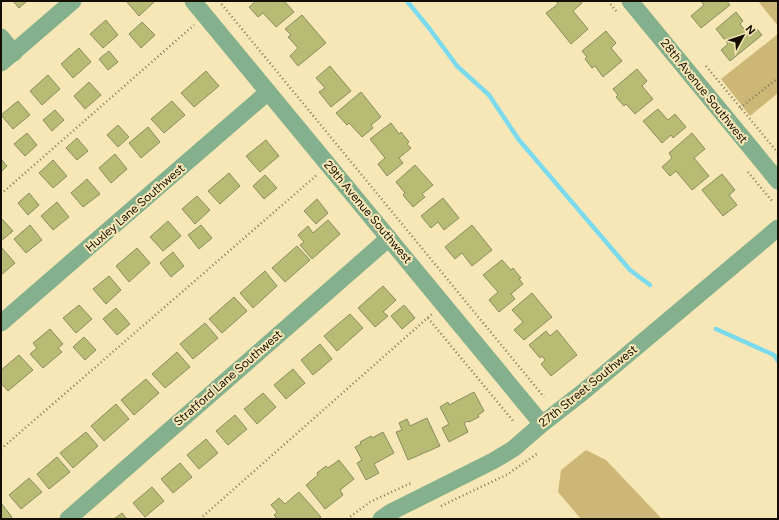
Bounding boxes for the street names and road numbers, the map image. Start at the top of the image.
street label: 28th Avenue Southwest [658,36,751,146]
street label: 29th Avenue Southwest [321,158,415,266]
street label: Huxley Lane Southwest [83,161,188,255]
street label: Stratford Lane Southwest [171,327,285,429]
street label: 27th Street Southwest [536,342,640,430]

